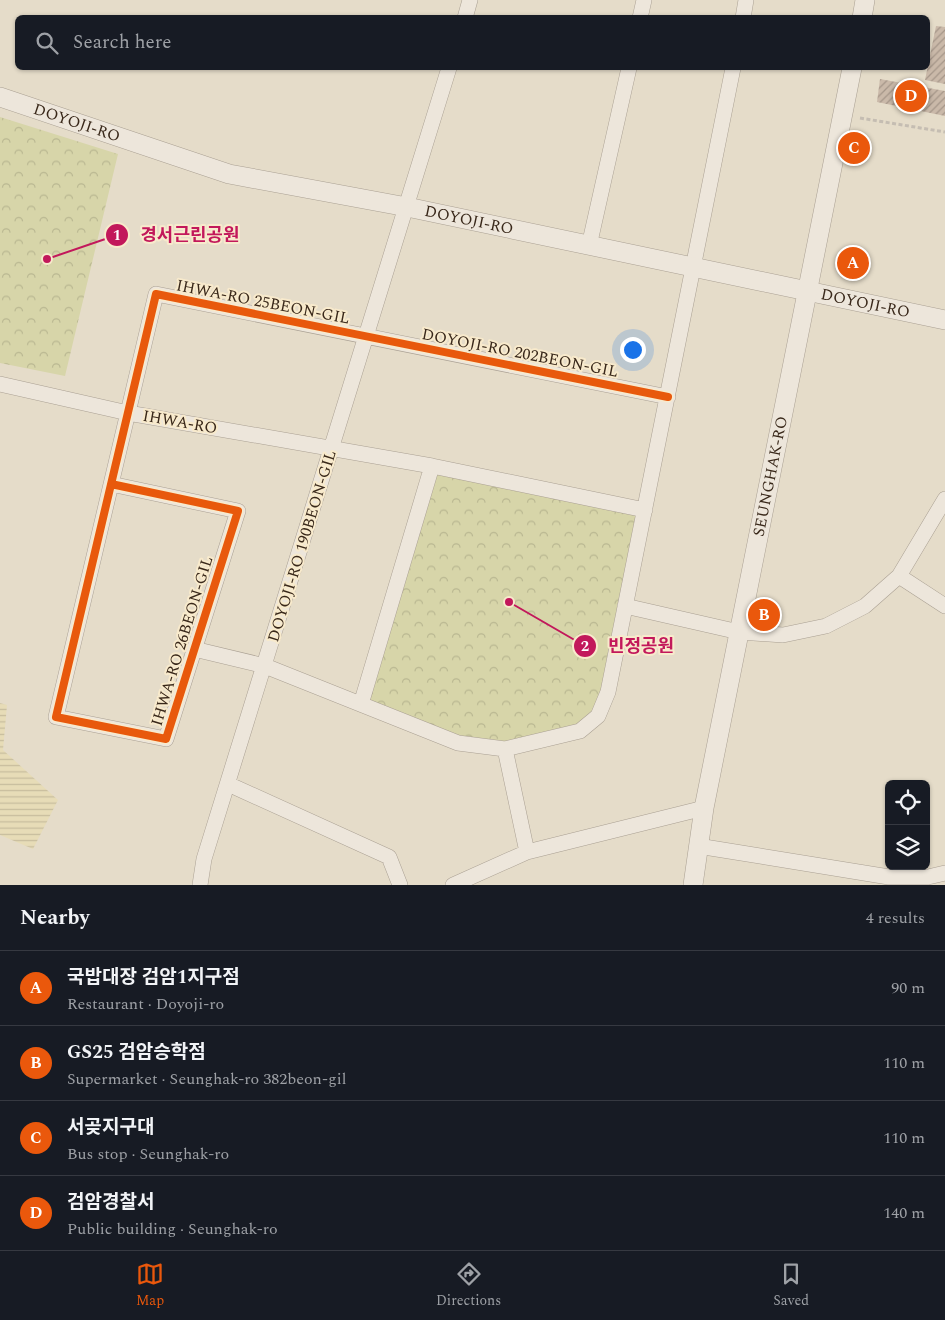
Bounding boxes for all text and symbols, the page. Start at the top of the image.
search box [15,15,930,70]
text: Search here [73,28,172,57]
icon: search [33,29,61,57]
pin: D [895,77,927,115]
street label: DOYOJI-RO [30,97,123,149]
pin: C [838,129,870,167]
street label: DOYOJI-RO [422,199,516,241]
callout: 경서근린공원 [105,219,249,252]
text: 경서근린공원 [140,222,240,249]
text: 1 [113,224,121,247]
pin: A [837,244,869,282]
street label: IHWA-RO 25BEON-GIL [174,273,352,331]
street label: DOYOJI-RO [819,282,912,324]
street label: DOYOJI-RO 202BEON-GIL [420,322,620,384]
your location [620,337,646,363]
street label: IHWA-RO [141,404,219,440]
street label: SEUNGHAK-RO [747,414,794,539]
street label: DOYOJI-RO 190BEON-GIL [261,447,343,645]
street label: IHWA-RO 26BEON-GIL [145,553,219,729]
pin: B [748,596,780,634]
callout: 빈정공원 [573,629,684,662]
text: 빈정공원 [608,633,674,660]
text: 2 [581,635,589,658]
map controls [885,780,930,870]
button: locate [885,780,930,825]
button: layers [885,825,930,870]
text: Nearby [20,902,90,934]
text: 4 results [866,906,925,930]
text: 국밥대장 검암1지구점 [67,963,240,992]
text: A [30,976,42,1000]
text: 90 m [891,976,925,1000]
text: Restaurant · Doyoji-ro [67,992,224,1016]
text: GS25 검암승학점 [67,1038,206,1067]
text: B [30,1051,42,1075]
text: 110 m [883,1051,925,1075]
text: Supermarket · Seunghak-ro 382beon-gil [67,1067,346,1091]
text: 서곶지구대 [67,1113,154,1142]
text: C [30,1126,42,1150]
text: 110 m [883,1126,925,1150]
text: Bus stop · Seunghak-ro [67,1142,229,1166]
text: 검암경찰서 [67,1188,154,1217]
text: D [30,1201,42,1225]
text: 140 m [883,1201,925,1225]
text: Public building · Seunghak-ro [67,1217,278,1241]
tab: Map [136,1260,164,1311]
tab: Directions [436,1260,501,1311]
tab: Saved [773,1260,809,1311]

